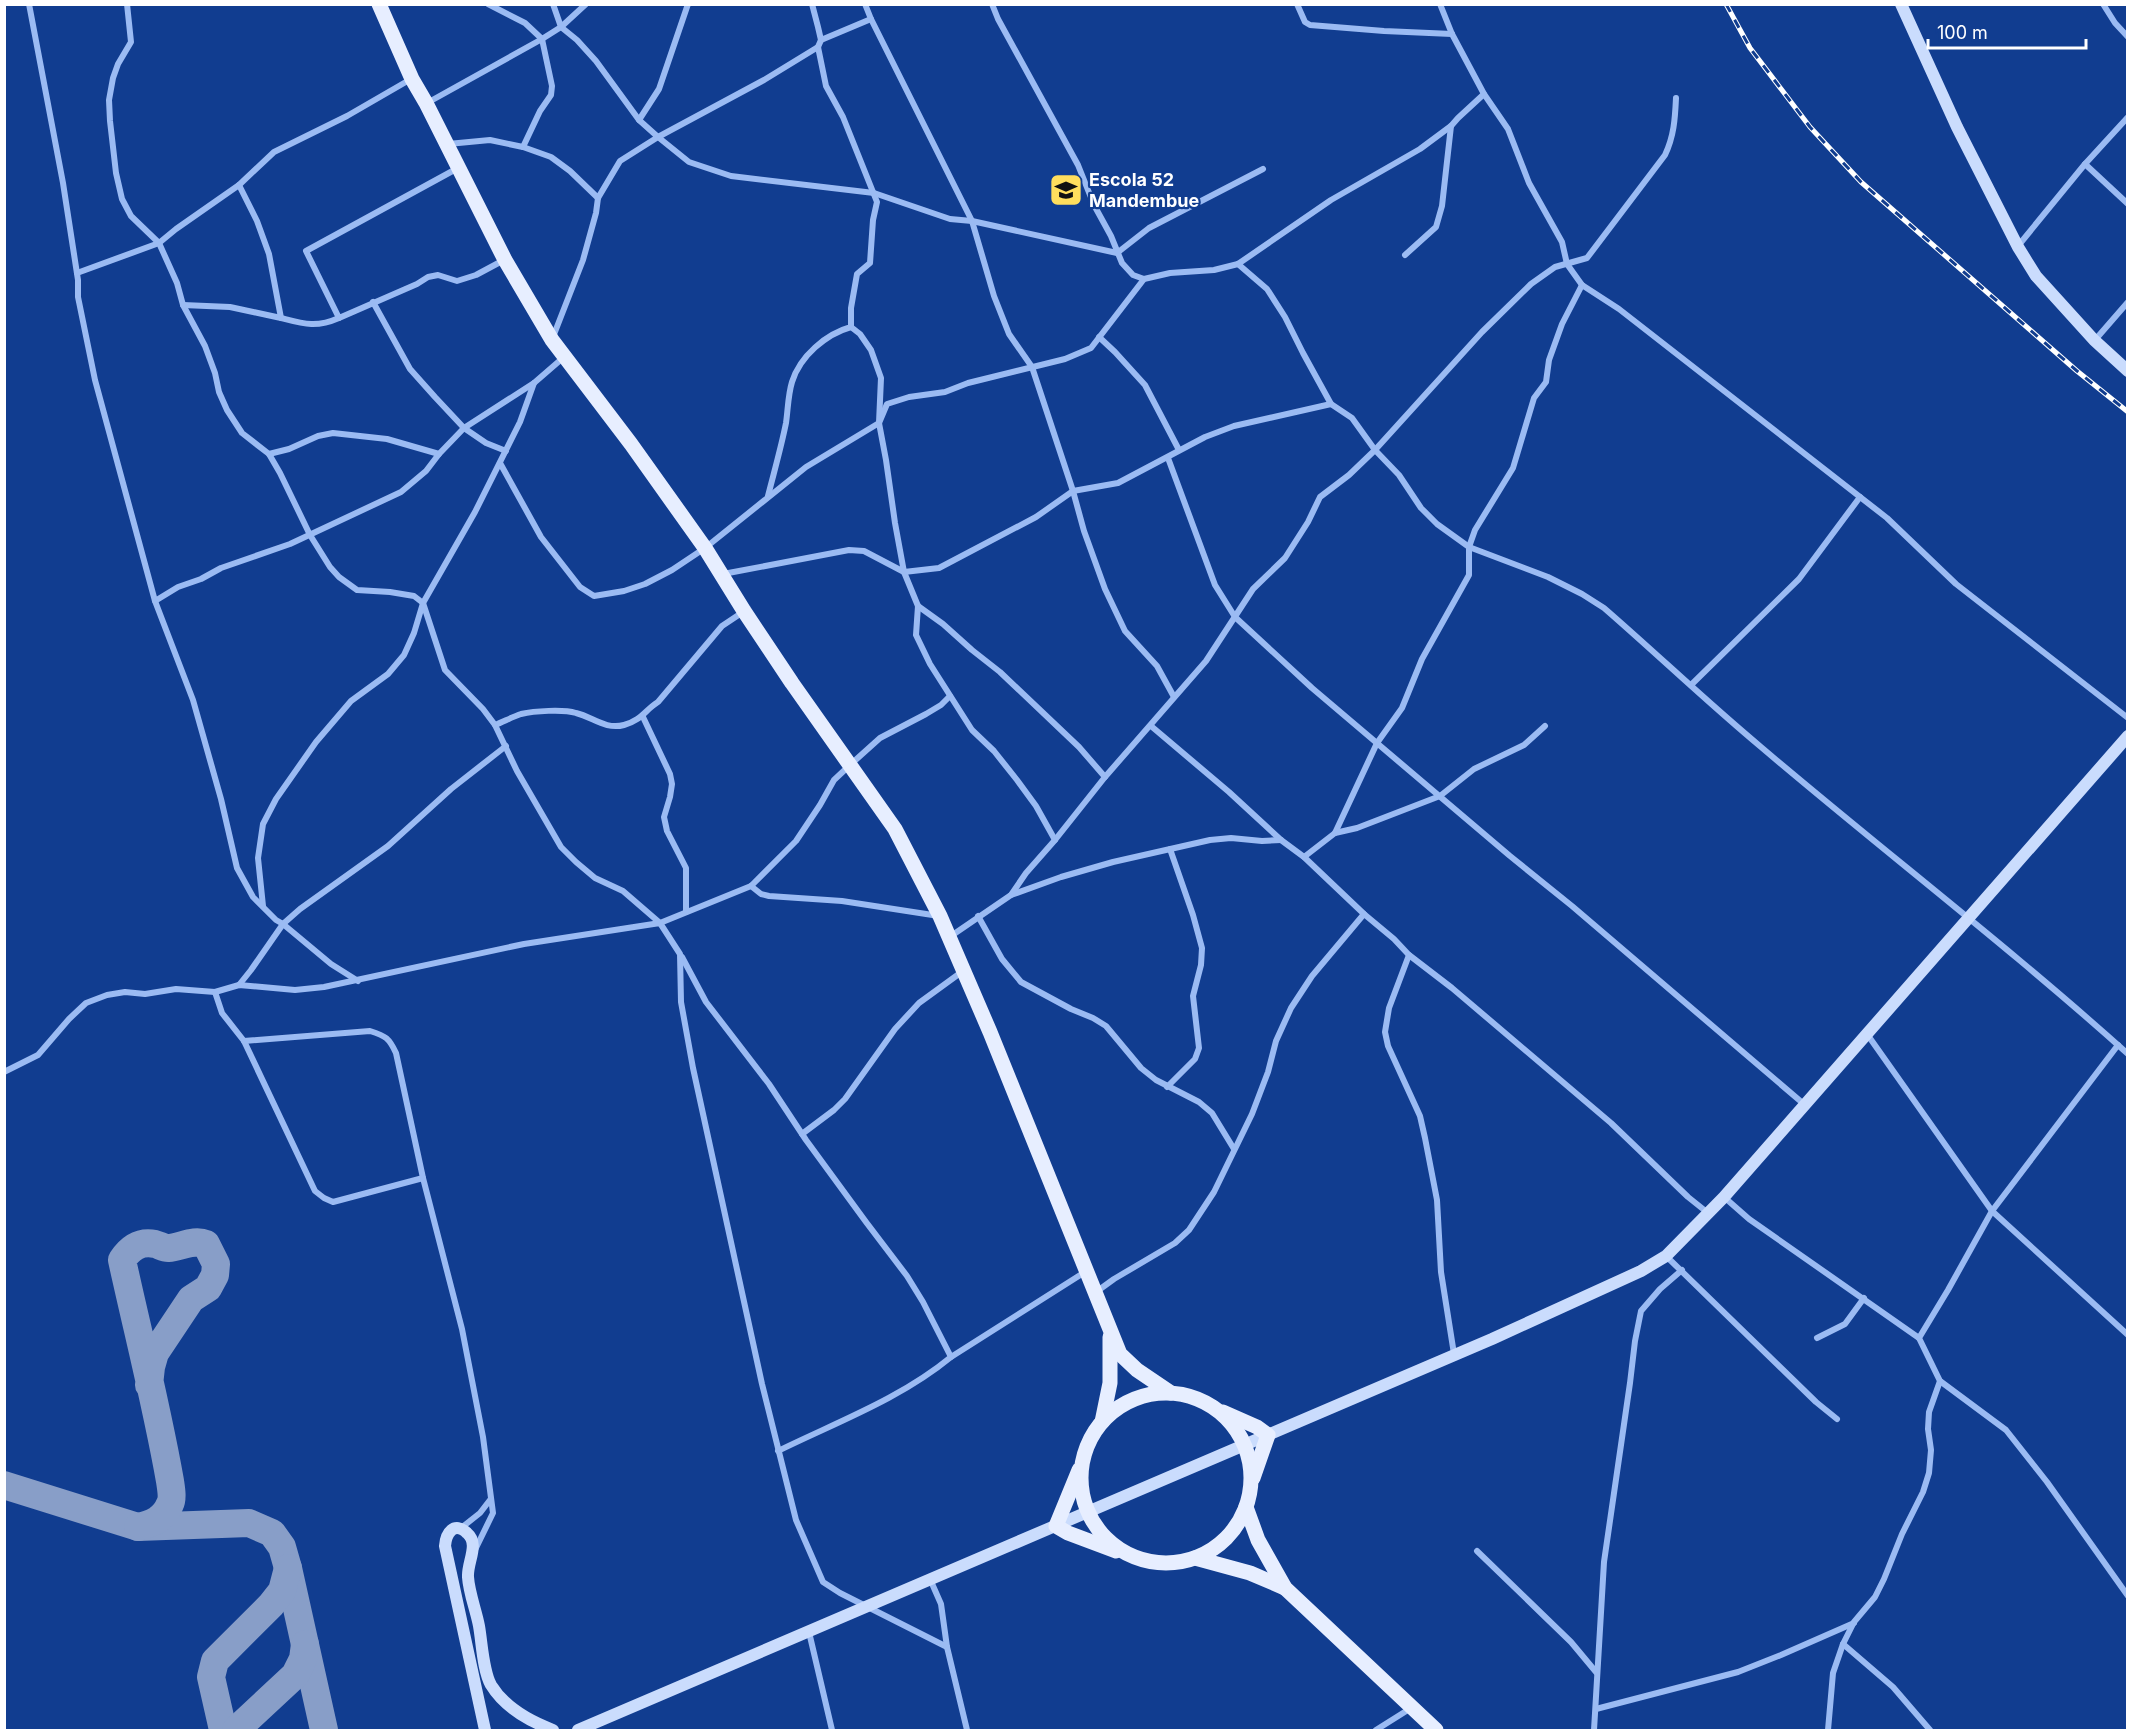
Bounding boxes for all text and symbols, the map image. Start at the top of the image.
scale bar [1928,12,2086,50]
text: 100 m [1937,22,1988,43]
place label: Escola 52 Mandembue [1089,169,1199,211]
school or university icon: Escola 52 Mandembue [1048,172,1084,208]

